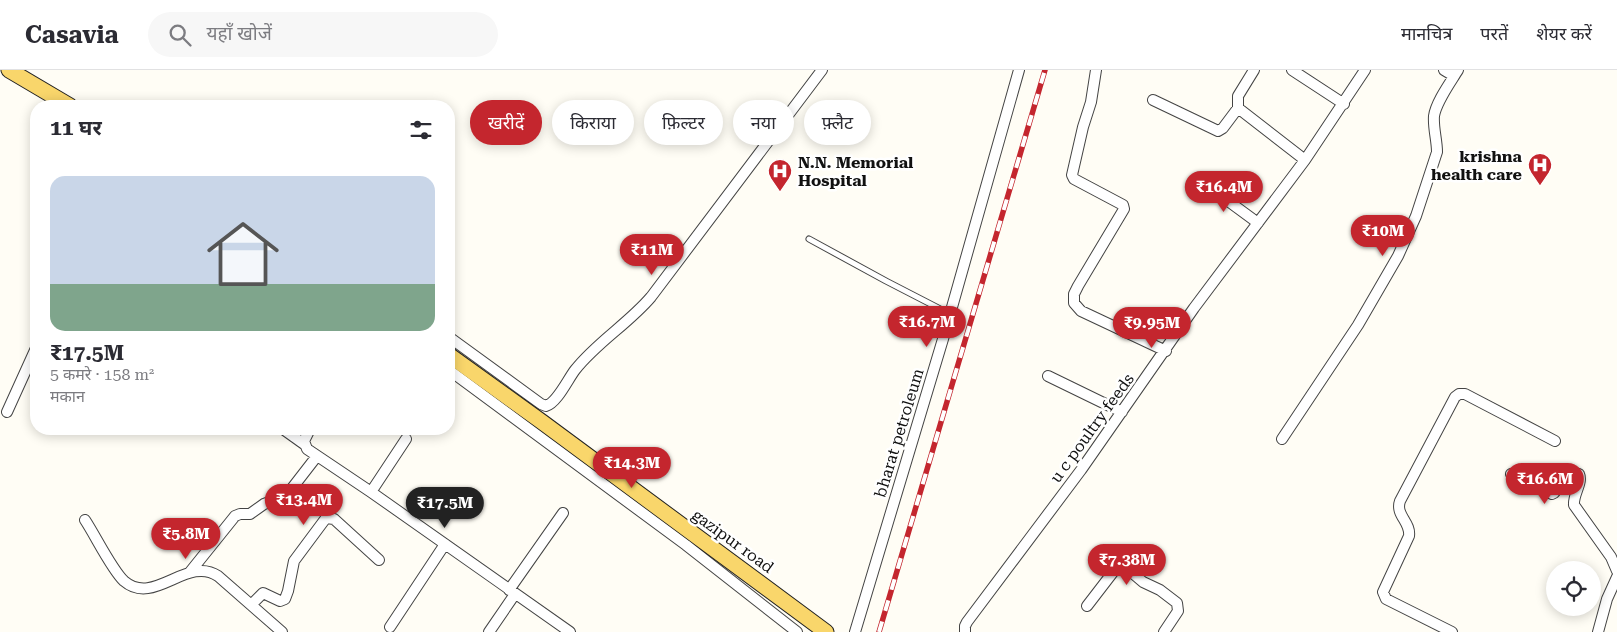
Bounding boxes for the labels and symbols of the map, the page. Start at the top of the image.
place label: krishna health care [1431,147,1523,184]
hospital icon: krishna health care [1527,152,1553,186]
place label: N.N. Memorial Hospital [798,153,914,190]
hospital icon: N.N. Memorial Hospital [767,158,793,192]
pin: ₹16.4M [1183,170,1265,213]
pin: ₹10M [1353,214,1413,257]
pin: ₹11M [622,234,682,276]
pin: ₹16.7M [886,306,968,348]
pin: ₹9.95M [1111,306,1193,349]
street label: bharat petroleum [870,366,928,500]
street label: u c poultry feeds [1046,369,1138,486]
pin: ₹14.3M [591,446,673,489]
pin: ₹16.6M [1504,462,1586,505]
pin: ₹13.4M [263,484,345,526]
pin: ₹17.5M [404,486,486,529]
street label: gazipur road [689,505,777,577]
pin: ₹5.8M [151,518,221,560]
pin: ₹7.38M [1086,544,1168,586]

